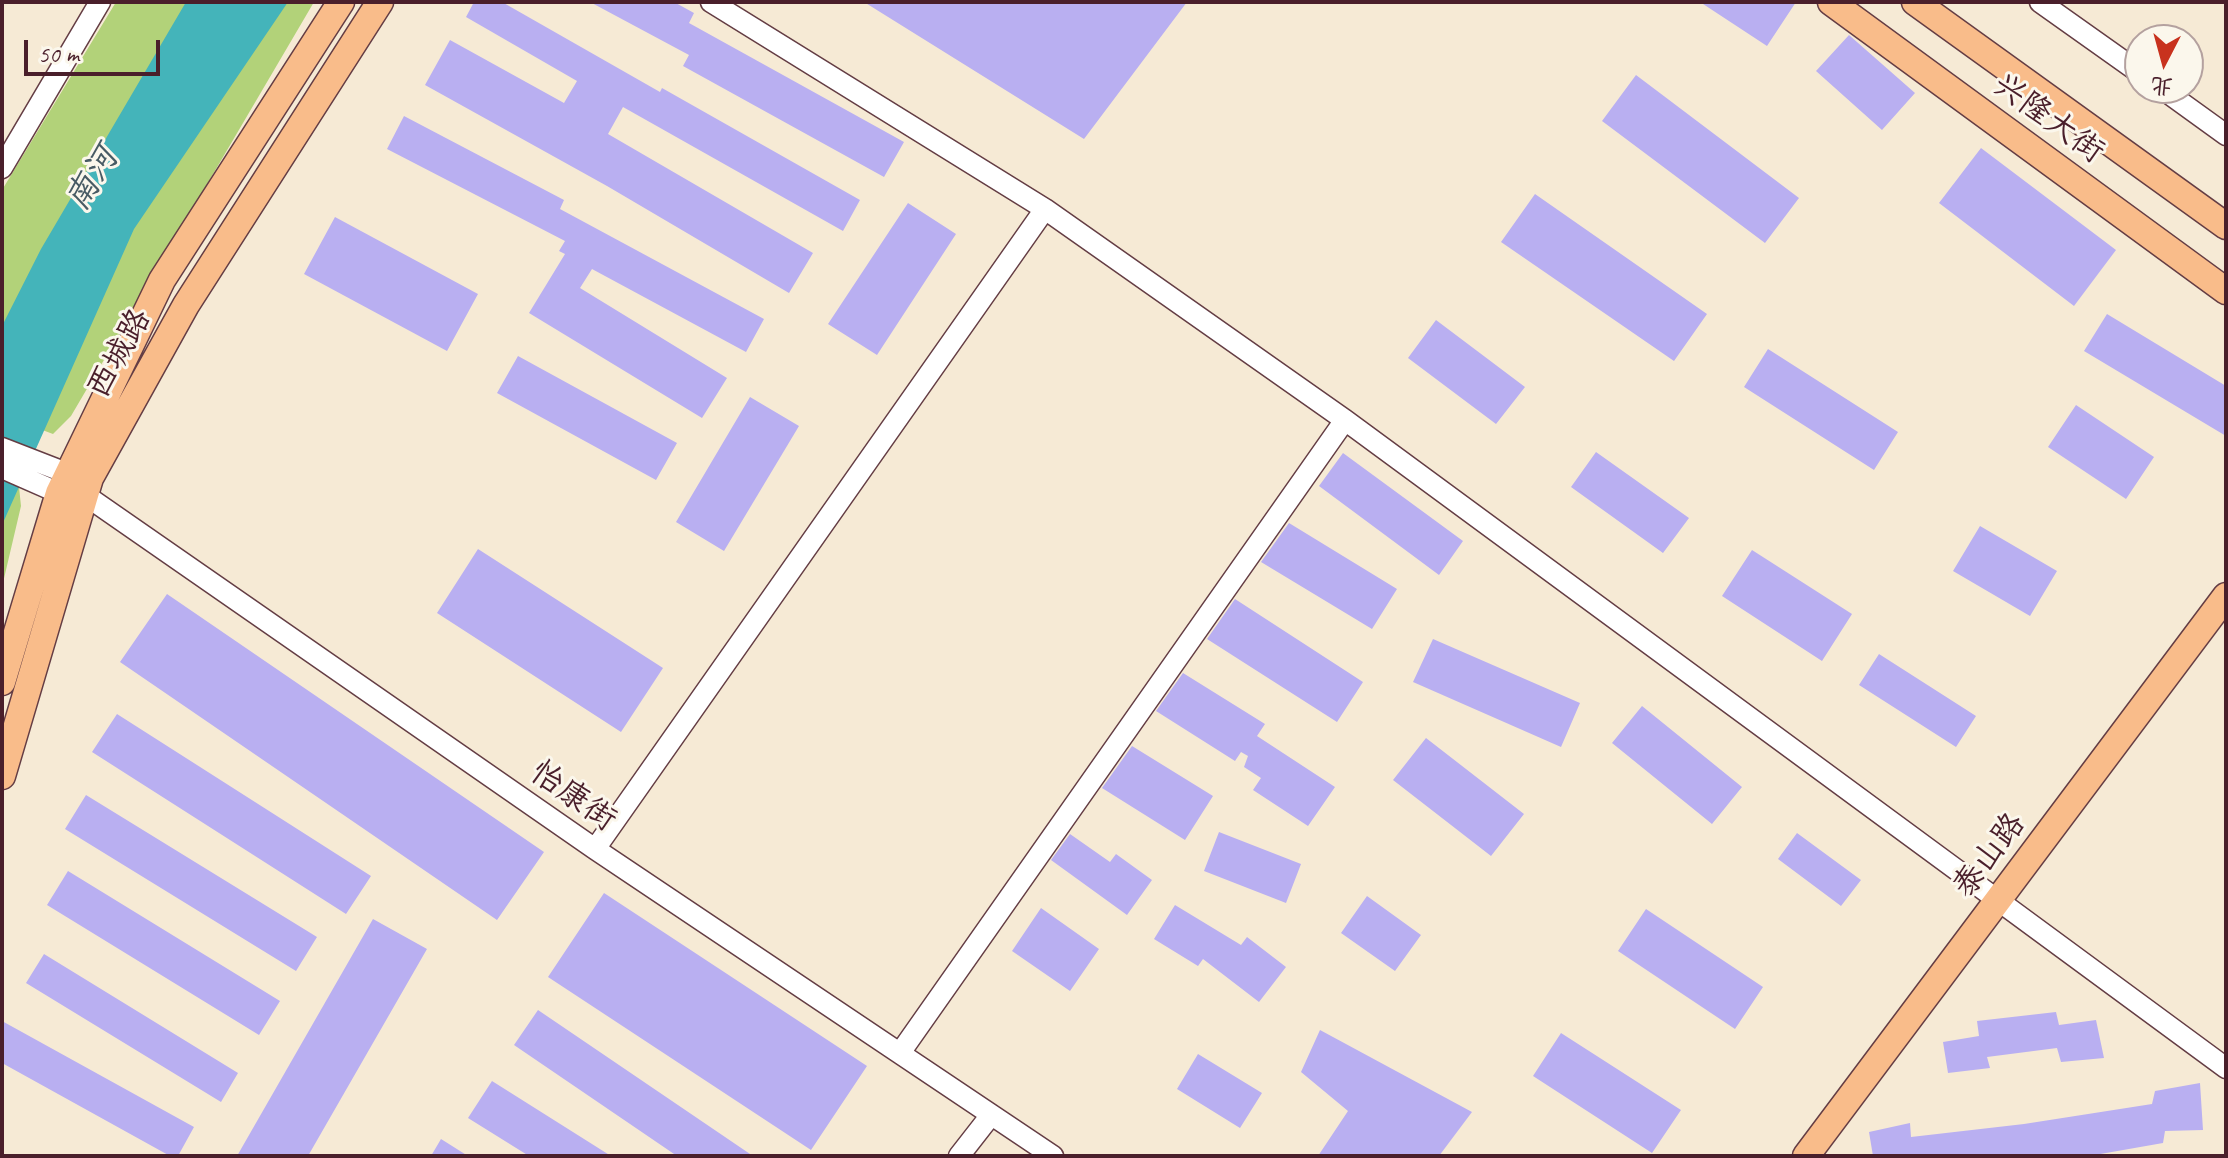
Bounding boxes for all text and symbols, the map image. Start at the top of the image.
scale bar [28,24,164,74]
north arrow [2124,24,2204,104]
text: 50 m [38,39,79,69]
street label: 兴隆大街 [1985,66,2111,172]
text: 北 [2149,71,2174,101]
water label: 南河 [58,139,128,219]
street label: 西城路 [80,303,160,405]
street label: 怡康街 [523,754,623,840]
street label: 泰山路 [1946,806,2034,906]

